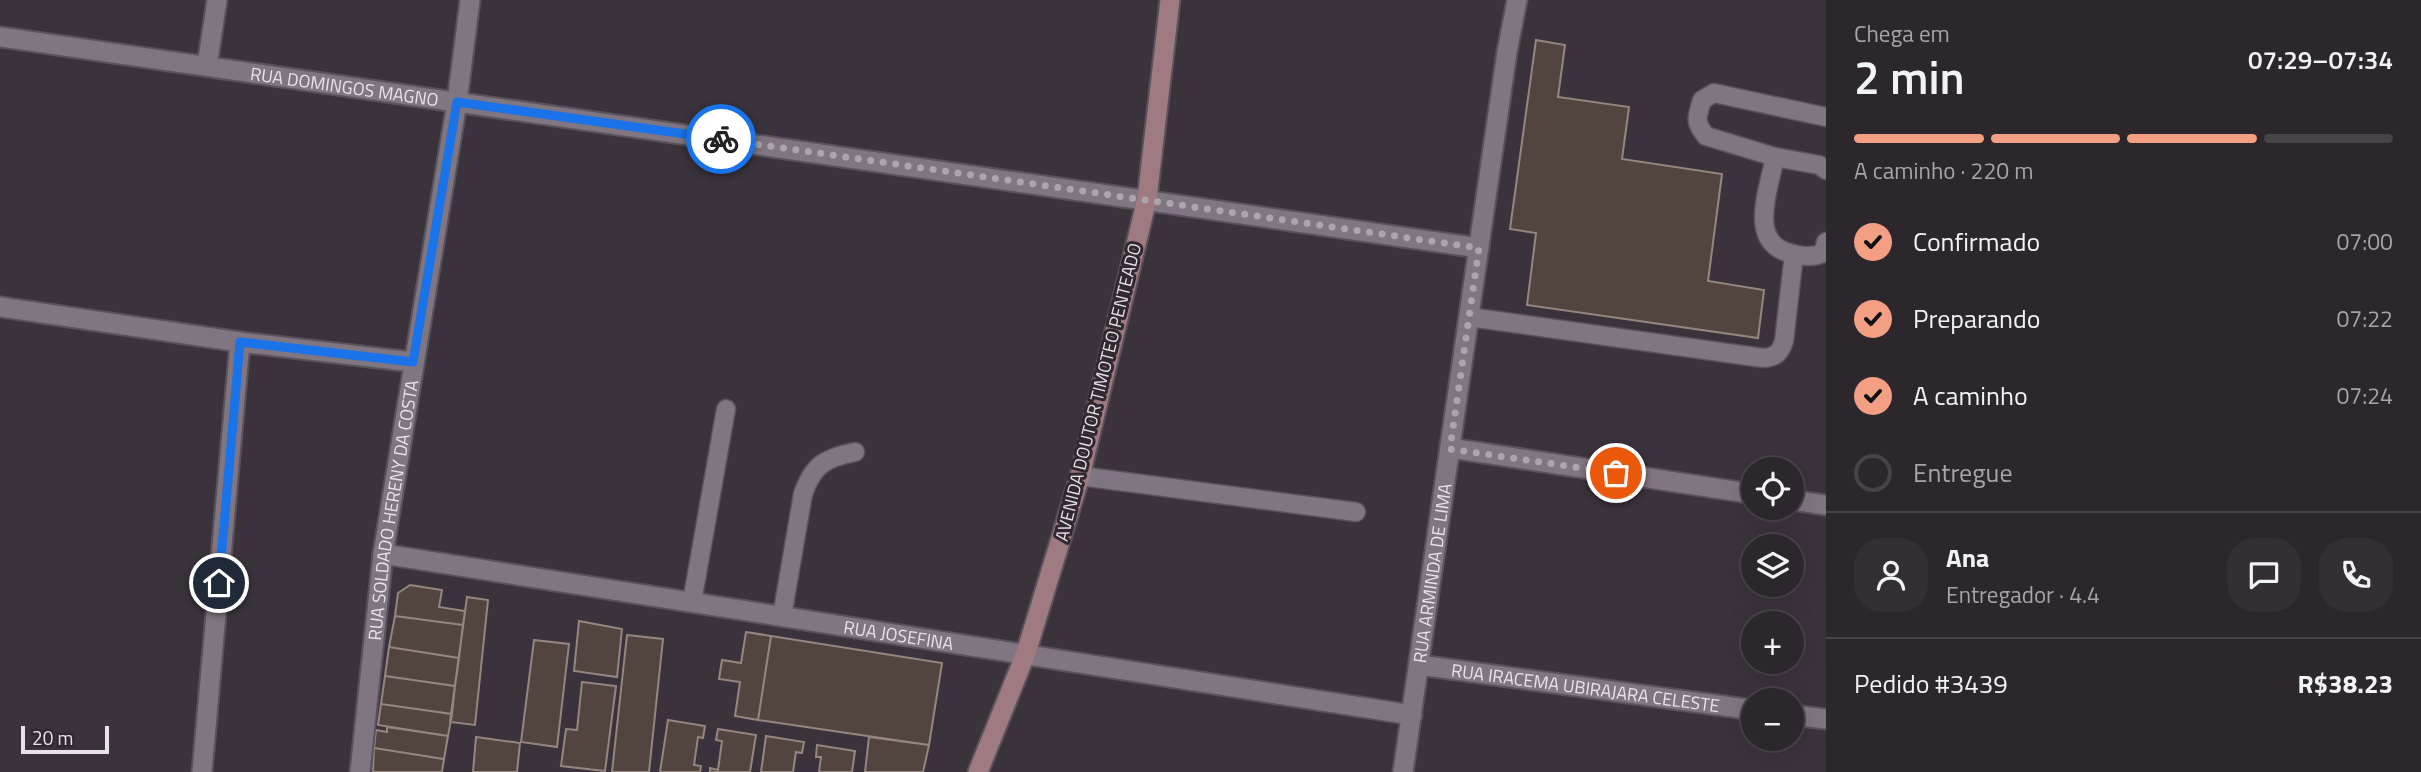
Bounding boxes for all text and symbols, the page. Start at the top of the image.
text: Chega em [1854,16,1950,51]
text: 07:29–07:34 [2248,40,2393,79]
text: 2 min [1854,42,1965,112]
street label: RUA DOMINGOS MAGNO [249,59,440,113]
courier [686,104,756,174]
icon: bike [702,120,740,158]
text: A caminho · 220 m [1854,153,2033,188]
text: Confirmado [1913,222,2040,261]
icon: check [1854,223,1892,261]
text: 07:00 [2336,224,2393,259]
street label: AVENIDA DOUTOR TIMOTEO PENTEADO [1048,240,1148,544]
text: Preparando [1913,299,2040,338]
icon: check [1854,300,1892,338]
text: 07:22 [2336,301,2393,336]
text: A caminho [1913,376,2028,415]
icon: check [1854,377,1892,415]
street label: RUA SOLDADO HERENY DA COSTA [360,378,425,642]
text: 07:24 [2336,378,2393,413]
pin [1586,443,1646,503]
text: Entregue [1913,453,2013,492]
icon: bag [1597,454,1635,492]
map controls [1741,457,1804,751]
button: locate [1741,457,1804,520]
street label: RUA ARMINDA DE LIMA [1405,481,1458,665]
button: layers [1741,534,1804,597]
button: person [1854,538,1928,612]
text: Ana [1946,538,1989,577]
button: chat [2227,538,2301,612]
button: phone [2319,538,2393,612]
pin [189,553,249,613]
icon: home [200,564,238,602]
text: Entregador · 4.4 [1946,577,2100,612]
button: + [1741,611,1804,674]
street label: RUA JOSEFINA [842,613,956,657]
street label: RUA IRACEMA UBIRAJARA CELESTE [1450,656,1721,719]
text: Pedido #3439 [1854,664,2008,703]
text: R$38.23 [2297,664,2393,703]
button: − [1741,688,1804,751]
scale bar [21,723,108,755]
text: 20 m [32,723,73,752]

